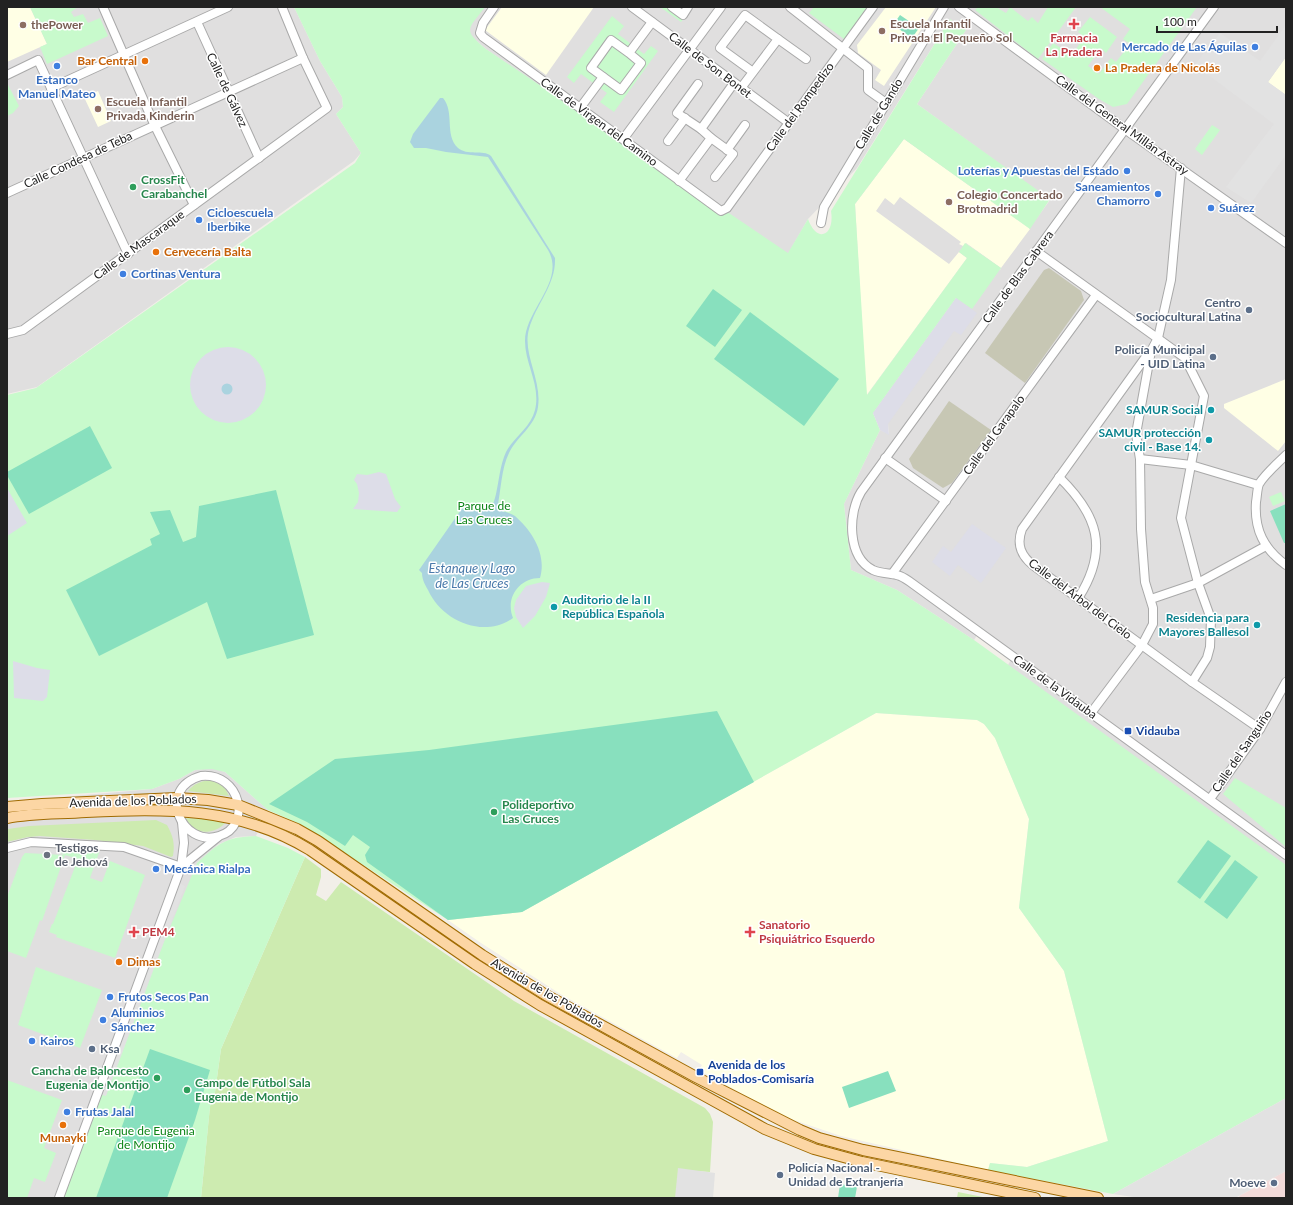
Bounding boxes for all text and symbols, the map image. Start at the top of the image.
scale bar [1157,8,1277,34]
text: 100 m [1163,14,1197,29]
place label: Escuela Infantil Privada El Pequeño Sol [890,16,1012,45]
place label: thePower [31,17,83,32]
marker: Farmacia La Pradera [1069,19,1079,29]
marker: thePower [18,20,28,30]
marker: Escuela Infantil Privada El Pequeño Sol [877,26,887,36]
street label: Calle de Son Bonet [666,29,755,101]
place label: Farmacia La Pradera [1046,30,1102,59]
place label: Mercado de Las Águilas [1122,39,1247,54]
marker: Mercado de Las Águilas [1250,42,1260,52]
street label: Calle de Gálvez [204,50,252,130]
place label: Bar Central [77,53,137,68]
marker: Bar Central [140,56,150,66]
street label: Calle del Rompedizo [762,59,837,154]
place label: La Pradera de Nicolás [1105,60,1220,75]
marker: Estanco Manuel Mateo [52,61,62,71]
marker: La Pradera de Nicolás [1092,63,1102,73]
street label: Calle del General Millán Astray [1053,71,1193,178]
place label: Estanco Manuel Mateo [18,72,96,101]
street label: Calle de Virgen del Camino [538,74,661,169]
street label: Calle de Gando [852,75,906,152]
place label: Escuela Infantil Privada Kinderin [106,94,195,123]
marker: Escuela Infantil Privada Kinderin [93,104,103,114]
street label: Calle Condesa de Teba [21,128,135,191]
place label: Loterías y Apuestas del Estado [958,163,1119,178]
marker: Loterías y Apuestas del Estado [1122,166,1132,176]
place label: CrossFit Carabanchel [141,172,207,201]
place label: Saneamientos Chamorro [1075,179,1150,208]
marker: CrossFit Carabanchel [128,182,138,192]
place label: Colegio Concertado Brotmadrid [957,187,1063,216]
marker: Saneamientos Chamorro [1153,189,1163,199]
marker: Colegio Concertado Brotmadrid [944,197,954,207]
place label: Suárez [1219,200,1255,215]
marker: Suárez [1206,203,1216,213]
place label: Cicloescuela Iberbike [207,205,273,234]
street label: Calle de Mascaraque [90,206,187,283]
marker: Cicloescuela Iberbike [194,215,204,225]
street label: Calle de Blas Cabrera [979,227,1056,326]
place label: Cervecería Balta [164,244,251,259]
marker: Cervecería Balta [151,247,161,257]
place label: Cortinas Ventura [131,266,221,281]
marker: Cortinas Ventura [118,269,128,279]
place label: Centro Sociocultural Latina [1136,295,1241,324]
marker: Centro Sociocultural Latina [1244,305,1254,315]
place label: Policía Municipal - UID Latina [1115,342,1205,371]
marker: Policía Municipal - UID Latina [1208,352,1218,362]
street label: Calle del Garapalo [960,392,1028,478]
place label: SAMUR Social [1126,402,1203,417]
marker: SAMUR Social [1206,405,1216,415]
place label: SAMUR protección civil - Base 14. [1098,425,1201,454]
marker: SAMUR protección civil - Base 14. [1204,435,1214,445]
park label: Parque de Las Cruces [456,498,512,527]
street label: Calle del Árbol del Cielo [1026,555,1135,642]
water label: Estanque y Lago de Las Cruces [428,560,516,591]
place label: Auditorio de la II República Española [561,592,665,621]
marker: Auditorio de la II República Española [549,602,559,612]
place label: Residencia para Mayores Ballesol [1159,610,1249,639]
marker: Residencia para Mayores Ballesol [1252,620,1262,630]
street label: Calle de la Vidauba [1011,651,1100,722]
street label: Calle del Sanguiño [1208,706,1275,795]
place label: Vidauba [1135,723,1180,738]
marker: Vidauba [1123,726,1133,736]
street label: Avenida de los Poblados [69,791,197,810]
place label: Polideportivo Las Cruces [502,797,574,826]
marker: Polideportivo Las Cruces [489,807,499,817]
place label: Testigos de Jehová [55,840,108,869]
marker: Testigos de Jehová [42,850,52,860]
place label: Mecánica Rialpa [164,861,251,876]
marker: Mecánica Rialpa [151,864,161,874]
place label: Sanatorio Psiquiátrico Esquerdo [759,917,875,946]
place label: PEM4 [142,924,175,939]
marker: Sanatorio Psiquiátrico Esquerdo [744,926,756,938]
marker: PEM4 [129,927,139,937]
place label: Dimas [127,954,161,969]
street label: Avenida de los Poblados [488,954,606,1031]
marker: Dimas [114,957,124,967]
place label: Frutos Secos Pan [118,989,209,1004]
marker: Frutos Secos Pan [105,992,115,1002]
place label: Aluminios Sánchez [110,1005,164,1034]
marker: Aluminios Sánchez [98,1015,108,1025]
place label: Kairos [40,1033,74,1048]
marker: Kairos [27,1036,37,1046]
place label: Ksa [100,1041,120,1056]
marker: Ksa [87,1044,97,1054]
place label: Avenida de los Poblados-Comisaría [707,1057,814,1086]
place label: Cancha de Baloncesto Eugenia de Montijo [31,1063,149,1092]
marker: Avenida de los Poblados-Comisaría [695,1067,705,1077]
marker: Cancha de Baloncesto Eugenia de Montijo [152,1073,162,1083]
place label: Campo de Fútbol Sala Eugenia de Montijo [195,1075,311,1104]
marker: Campo de Fútbol Sala Eugenia de Montijo [182,1085,192,1095]
place label: Frutas Jalal [75,1104,134,1119]
marker: Frutas Jalal [62,1107,72,1117]
marker: Munayki [58,1120,68,1130]
park label: Parque de Eugenia de Montijo [97,1123,195,1152]
place label: Munayki [40,1130,86,1145]
place label: Policía Nacional - Unidad de Extranjería [788,1160,903,1189]
marker: Policía Nacional - Unidad de Extranjería [775,1170,785,1180]
place label: Moeve [1229,1175,1267,1190]
marker: Moeve [1269,1178,1279,1188]

